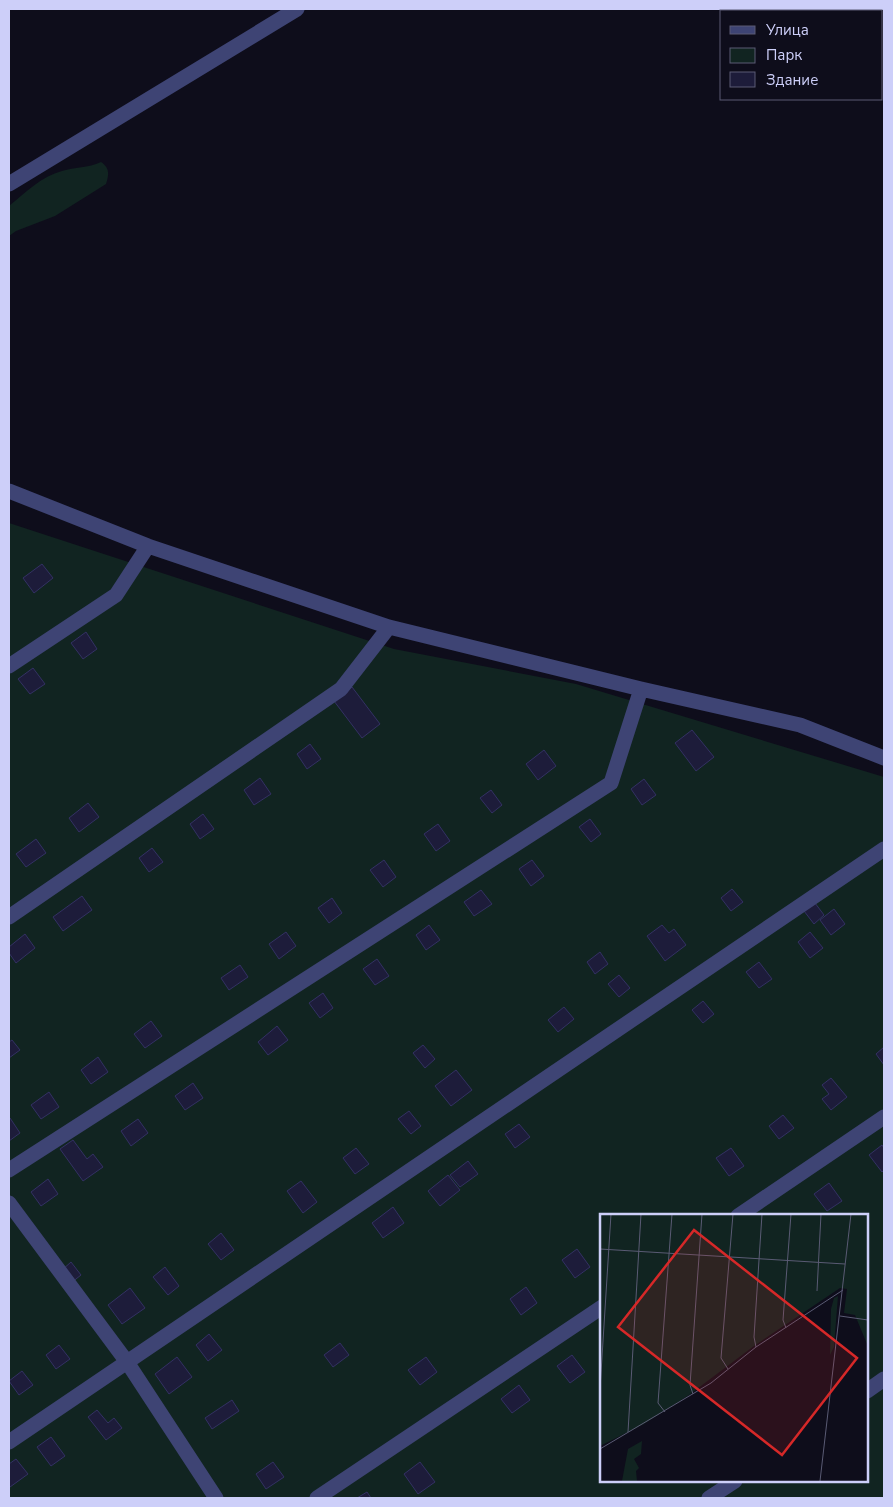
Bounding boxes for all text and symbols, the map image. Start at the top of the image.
legend [720,10,883,100]
text: Улица [765,20,809,40]
text: Парк [766,45,802,65]
text: Здание [766,70,818,90]
inset map [600,1214,868,1482]

